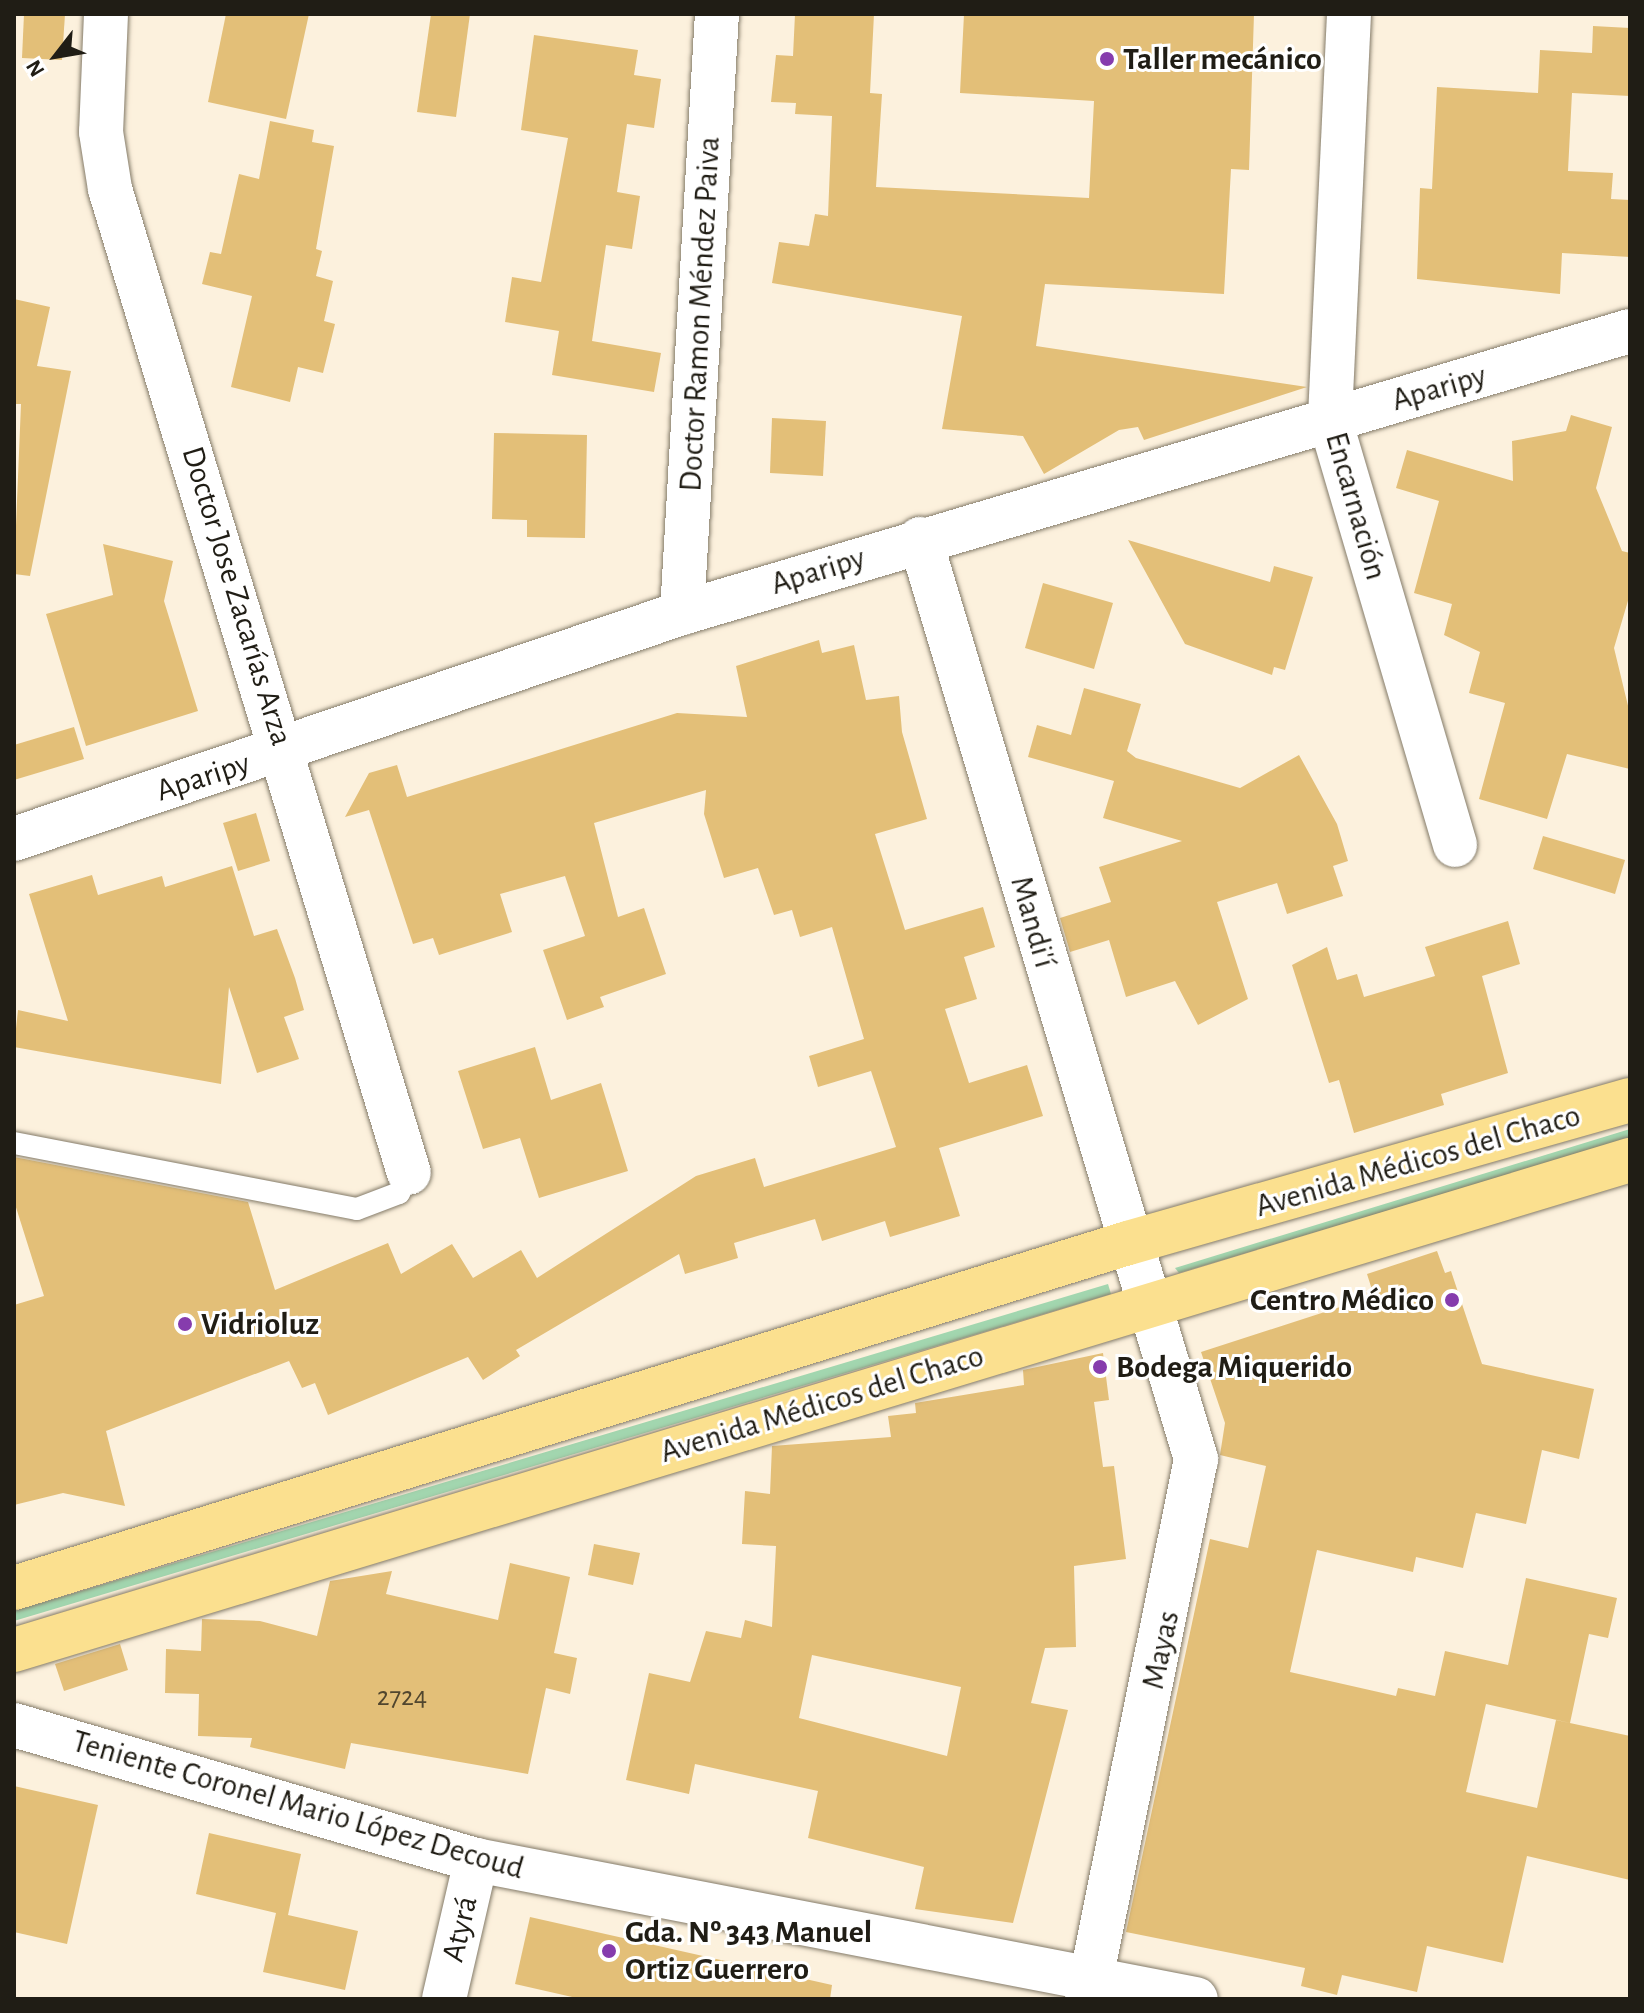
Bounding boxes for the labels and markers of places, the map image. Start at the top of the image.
place label: Taller mecánico [1123,40,1322,78]
marker: Taller mecánico [1098,50,1116,68]
place label: Centro Médico [1250,1281,1434,1319]
marker: Centro Médico [1441,1289,1463,1311]
place label: Vidrioluz [201,1305,319,1343]
marker: Vidrioluz [176,1315,194,1333]
place label: Bodega Miquerido [1116,1348,1352,1386]
marker: Bodega Miquerido [1091,1358,1109,1376]
place label: Gda. Nº 343 Manuel Ortiz Guerrero [625,1914,872,1989]
marker: Gda. Nº 343 Manuel Ortiz Guerrero [600,1942,618,1960]

